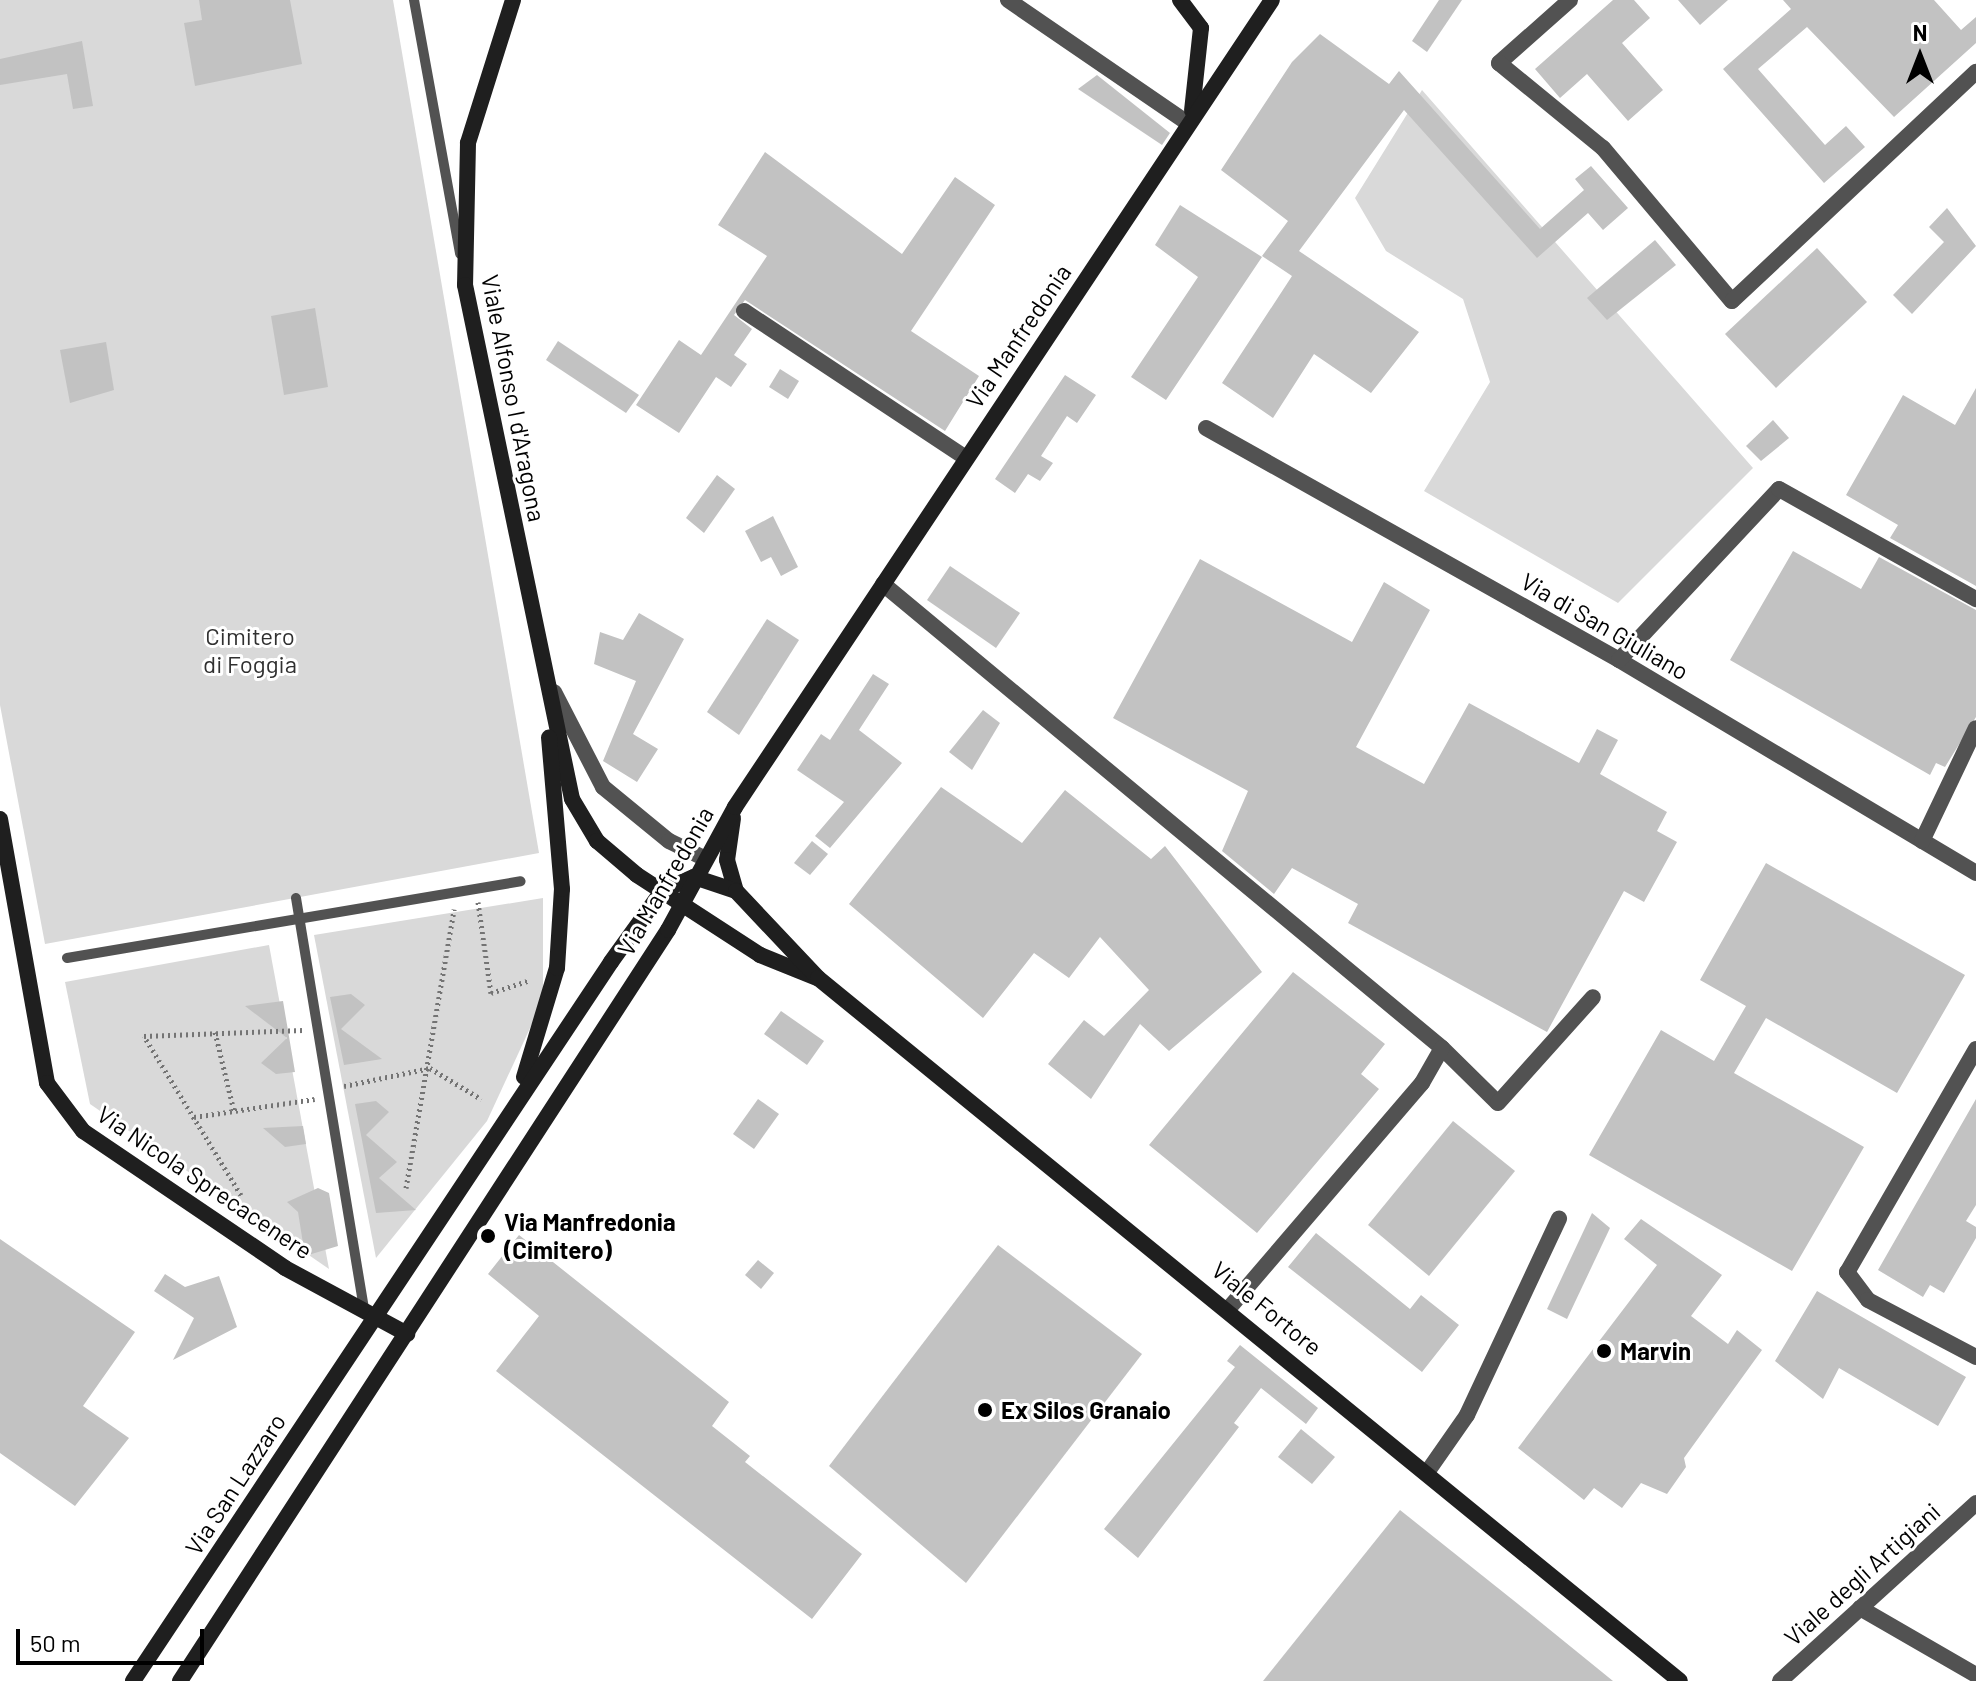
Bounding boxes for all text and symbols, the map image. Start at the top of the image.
north arrow [1880,16,1960,96]
text: N [1913,19,1927,45]
street label: Via Manfredonia [959,259,1077,413]
street label: Viale Alfonso I d'Aragona [476,272,552,524]
street label: Via di San Giuliano [1516,566,1694,686]
park label: Cimitero di Foggia [203,622,297,678]
street label: Via Manfredonia [611,801,719,961]
street label: Via Nicola Sprecacenere [92,1099,318,1265]
place label: Via Manfredonia (Cimitero) [504,1208,676,1264]
marker: Via Manfredonia (Cimitero) [479,1227,497,1245]
street label: Viale Fortore [1206,1255,1328,1361]
place label: Marvin [1620,1337,1691,1365]
marker: Marvin [1595,1342,1613,1360]
place label: Ex Silos Granaio [1001,1396,1171,1424]
marker: Ex Silos Granaio [976,1401,994,1419]
street label: Via San Lazzaro [179,1408,291,1560]
street label: Viale degli Artigiani [1778,1497,1946,1651]
scale bar [20,1613,208,1663]
text: 50 m [30,1628,81,1657]

